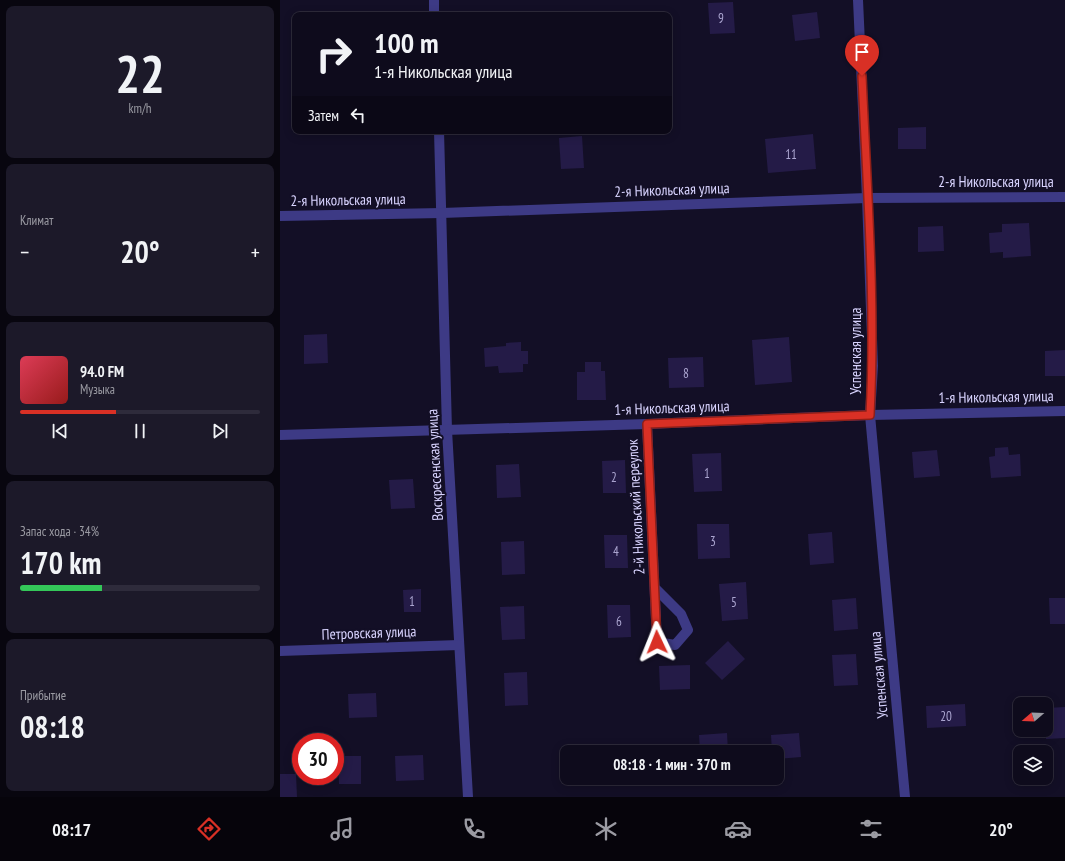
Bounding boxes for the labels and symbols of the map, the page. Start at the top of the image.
house number: 9 [718,10,724,27]
pin [845,35,879,76]
house number: 11 [785,146,797,163]
street label: 2-я Никольская улица [938,172,1054,191]
street label: 2-я Никольская улица [614,178,730,201]
street label: 2-я Никольская улица [290,189,406,210]
street label: Успенская улица [846,307,865,395]
house number: 8 [683,365,689,382]
street label: 1-я Никольская улица [938,386,1054,407]
street label: 1-я Никольская улица [614,396,730,419]
street label: Воскресенская улица [422,409,447,521]
street label: 2-й Никольский переулок [622,439,649,575]
house number: 1 [704,465,710,482]
house number: 2 [611,469,617,486]
house number: 3 [710,533,716,550]
house number: 4 [613,543,619,560]
house number: 1 [409,593,415,610]
house number: 5 [731,594,737,611]
house number: 6 [616,613,622,630]
street label: Петровская улица [321,621,417,644]
position arrow [636,621,678,663]
street label: Успенская улица [865,631,892,719]
north arrow [1013,697,1053,737]
house number: 20 [940,708,952,725]
speed limit sign: 30 [292,733,344,785]

